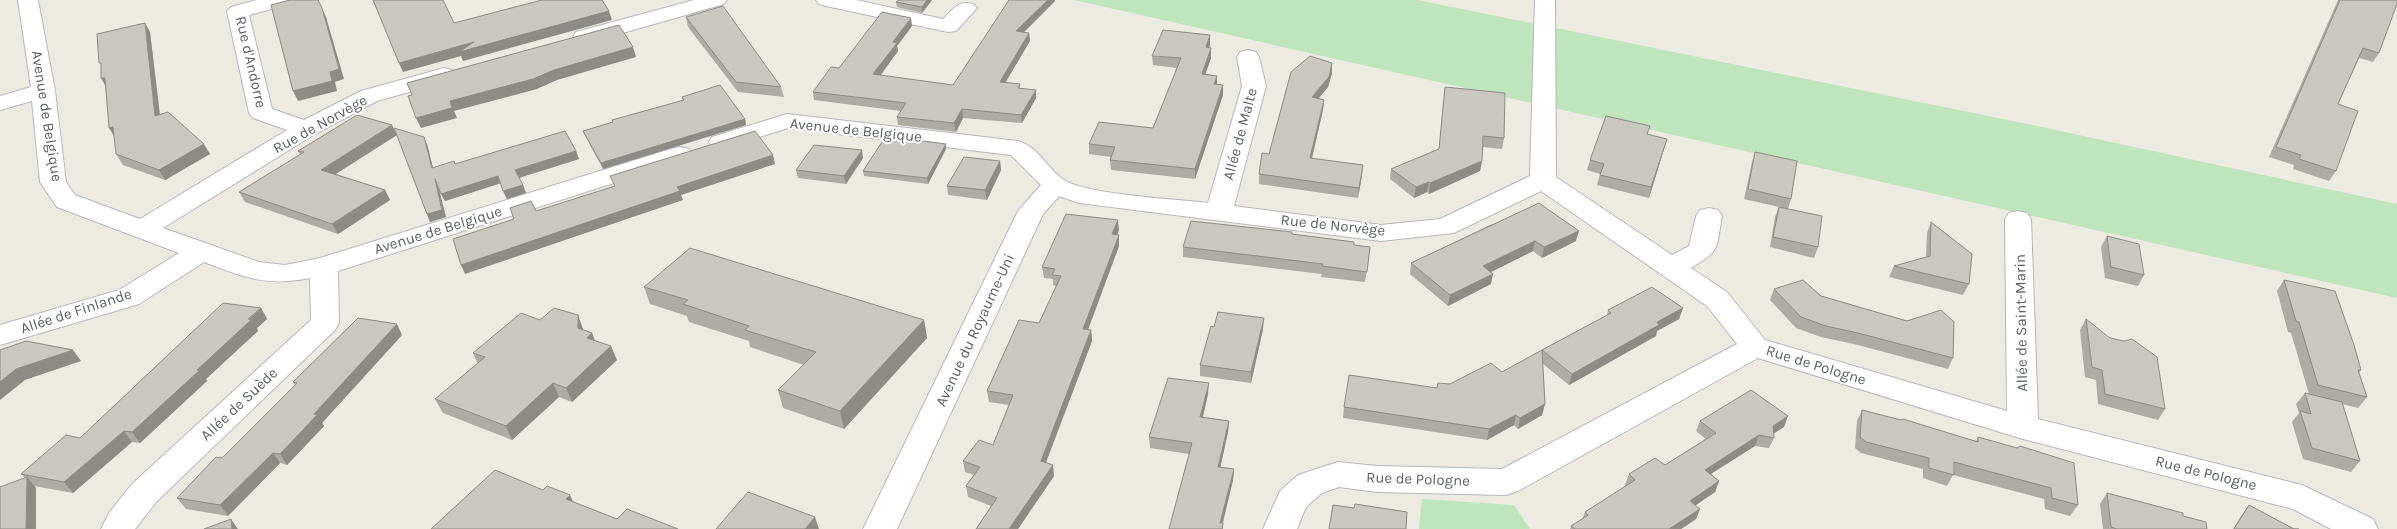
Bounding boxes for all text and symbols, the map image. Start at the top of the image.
street label: Rue d'Andorre [232,14,270,110]
street label: Avenue de Belgique [28,49,66,183]
street label: Allée de Malte [1219,86,1261,182]
street label: Rue de Norvège [270,91,370,157]
street label: Avenue de Belgique [789,114,923,146]
street label: Avenue de Belgique [372,202,504,258]
street label: Rue de Norvège [1280,211,1386,239]
street label: Avenue du Royaume-Uni [932,251,1018,409]
street label: Allée de Saint-Marin [2011,254,2031,392]
street label: Allée de Finlande [18,285,134,337]
street label: Rue de Pologne [1764,341,1868,389]
street label: Allée de Suède [197,364,281,444]
street label: Rue de Pologne [2153,452,2259,494]
street label: Rue de Pologne [1366,468,1470,490]

